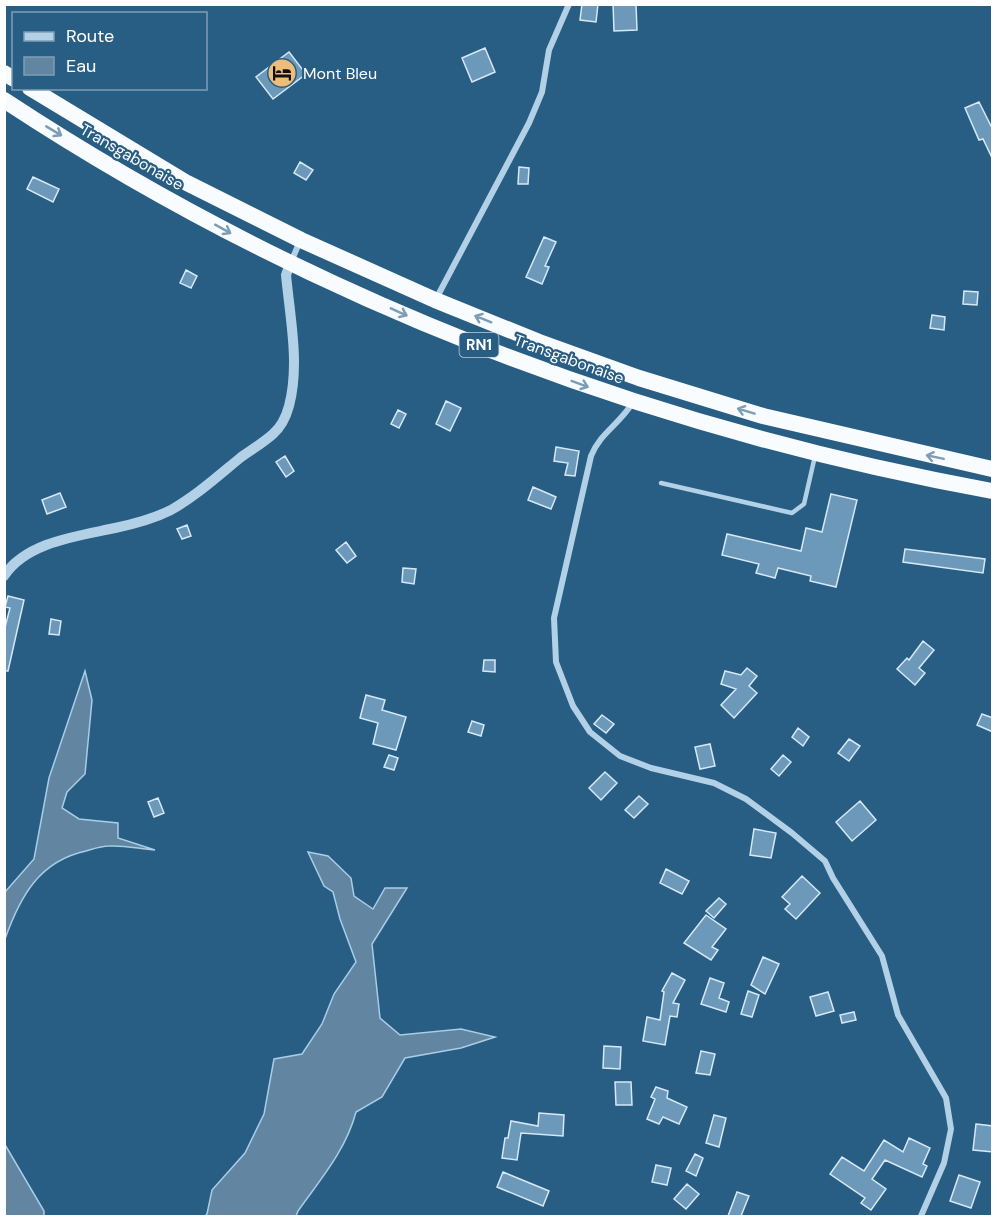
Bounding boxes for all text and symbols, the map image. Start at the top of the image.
legend [12,12,207,90]
text: Route [66,24,114,48]
text: Eau [66,54,96,78]
hotel icon: Mont Bleu [266,57,298,89]
place label: Mont Bleu [303,63,377,84]
street label: Transgabonaise [77,119,187,195]
one-way arrow [45,126,62,138]
one-way arrow [213,224,231,235]
one-way arrow [389,307,408,318]
one-way arrow [474,313,492,324]
street label: Transgabonaise [511,329,627,389]
road number: RN1 [460,333,498,357]
one-way arrow [570,379,589,390]
one-way arrow [737,405,756,416]
one-way arrow [926,451,946,462]

